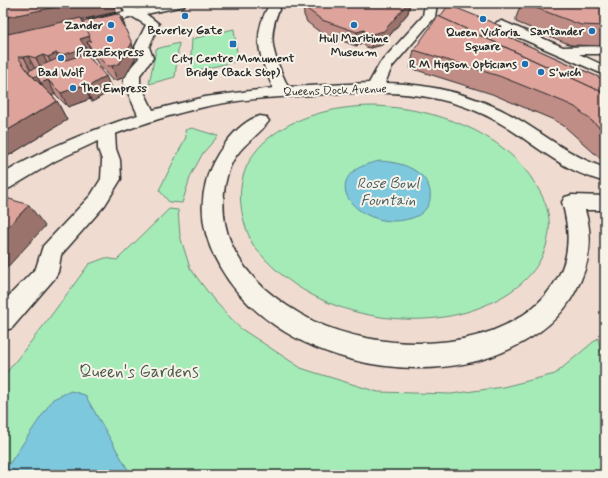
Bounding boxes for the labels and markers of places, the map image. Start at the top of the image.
marker: Beverley Gate [180,11,190,21]
marker: Queen Victoria Square [478,14,488,24]
place label: Zander [64,18,103,34]
marker: Zander [106,20,116,30]
marker: Hull Maritime Museum [349,20,359,30]
place label: Beverley Gate [148,23,223,39]
place label: Santander [530,24,584,40]
place label: Queen Victoria Square [446,25,521,55]
marker: Santander [587,26,597,36]
place label: Hull Maritime Museum [319,31,389,61]
marker: PizzaExpress [105,34,115,44]
marker: City Centre Monument Bridge (Back Stop) [228,39,238,49]
place label: PizzaExpress [76,45,145,61]
place label: City Centre Monument Bridge (Back Stop) [172,51,295,81]
marker: Bad Wolf [56,53,66,63]
place label: R M Higson Opticians [409,57,517,73]
marker: R M Higson Opticians [520,59,530,69]
place label: Bad Wolf [38,65,85,81]
place label: S’wich [549,65,581,81]
marker: S’wich [536,67,546,77]
place label: The Empress [81,81,148,97]
marker: The Empress [68,83,78,93]

